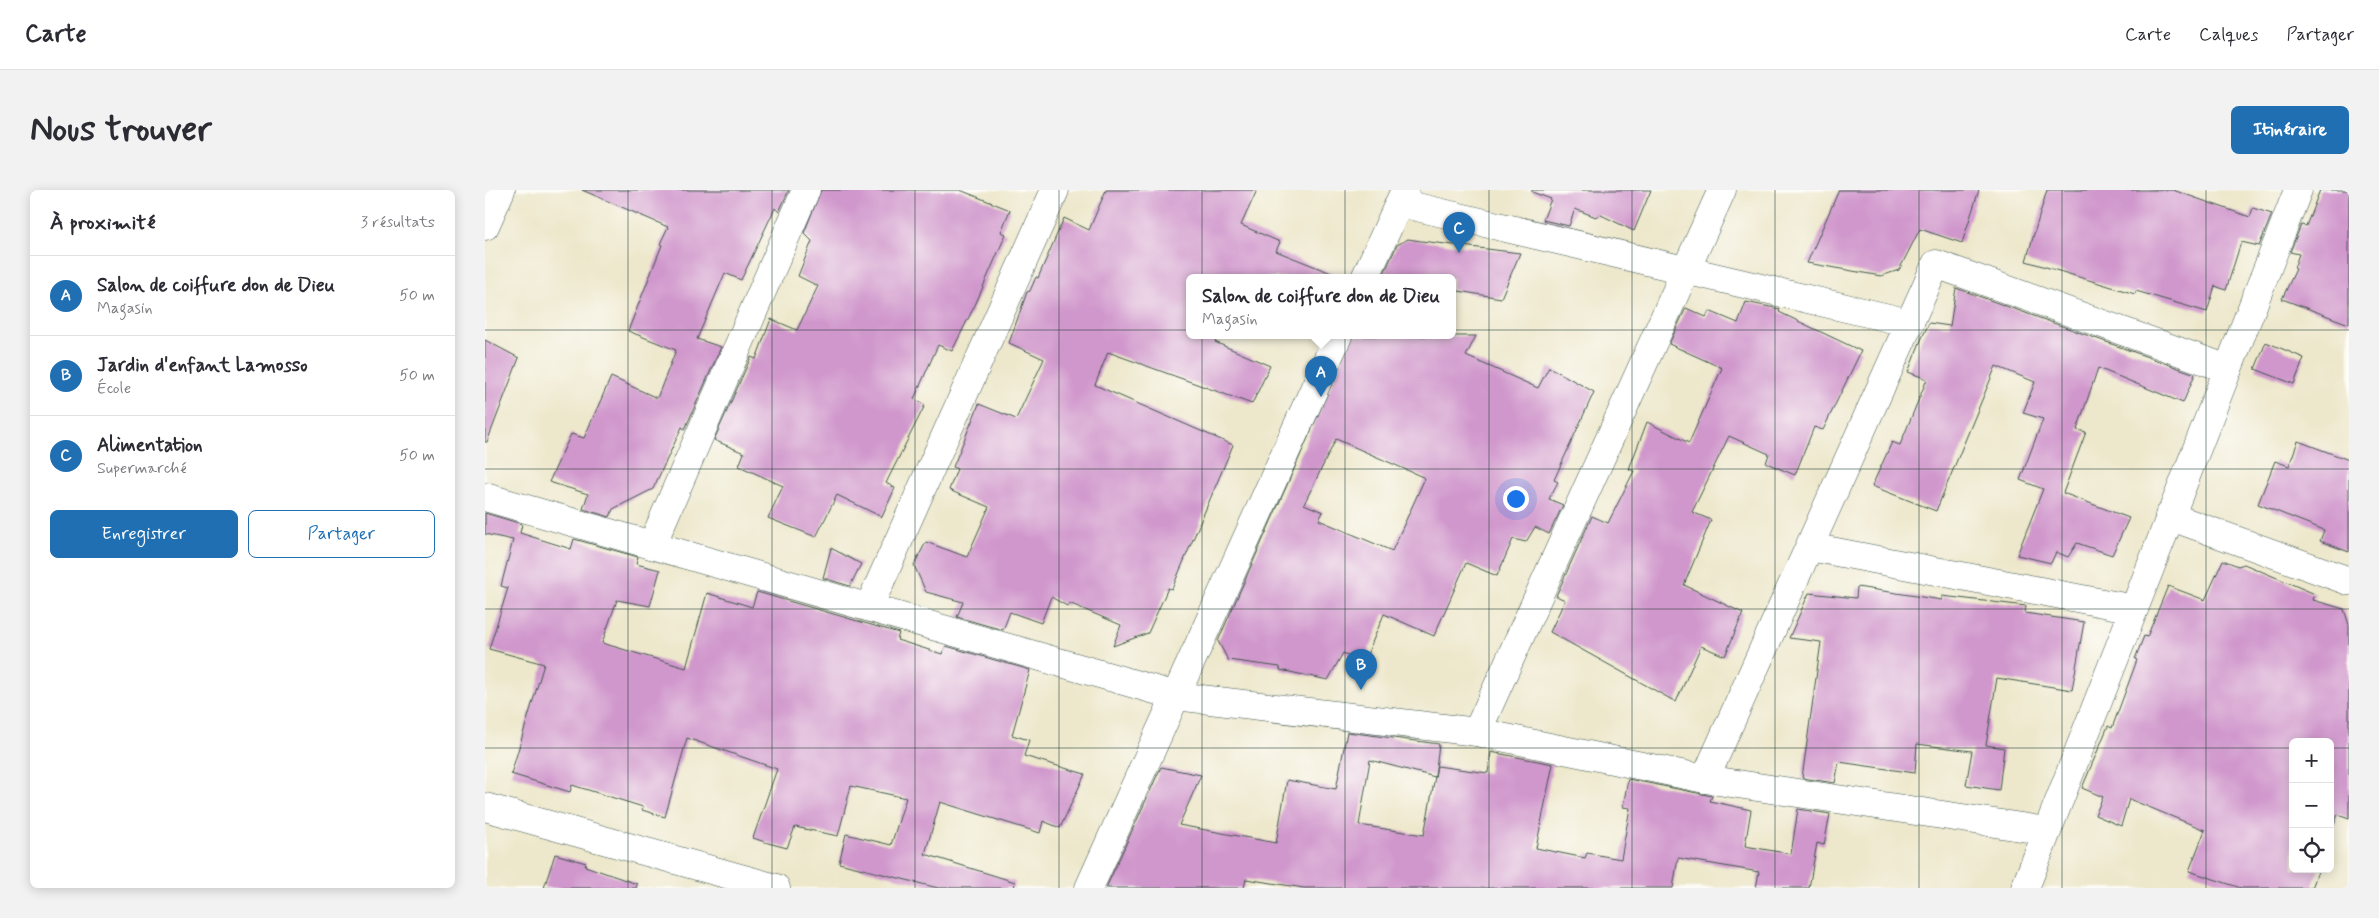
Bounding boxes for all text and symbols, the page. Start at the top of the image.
text: Carte [25,19,87,50]
text: Carte [2125,23,2171,47]
text: Calques [2199,23,2258,47]
text: Partager [2286,23,2354,47]
button: Itinéraire [2231,106,2349,154]
text: Nous trouver [30,107,212,153]
text: À proximité [50,209,156,237]
text: 3 résultats [361,212,435,233]
pin: C [1443,212,1475,253]
text: Salon de coiffure don de Dieu [97,273,335,298]
popup [1186,274,1456,339]
text: Salon de coiffure don de Dieu [1202,284,1440,309]
text: A [61,285,71,306]
text: 50 m [399,285,435,306]
text: Magasin [97,298,153,319]
text: Magasin [1202,309,1258,330]
text: Jardin d'enfant Lamosso [97,353,308,378]
pin: A [1305,356,1337,397]
text: B [61,365,71,386]
text: 50 m [399,365,435,386]
text: École [97,378,131,399]
text: Alimentation [97,433,203,458]
text: C [60,445,72,466]
text: 50 m [399,445,435,466]
text: Supermarché [97,458,187,479]
your location [1503,486,1529,512]
button: Enregistrer [50,510,238,558]
button: Partager [248,510,435,558]
pin: B [1345,649,1377,690]
map controls [2289,738,2334,873]
button: + [2289,738,2334,783]
button: − [2289,783,2334,828]
button: locate [2289,828,2334,873]

